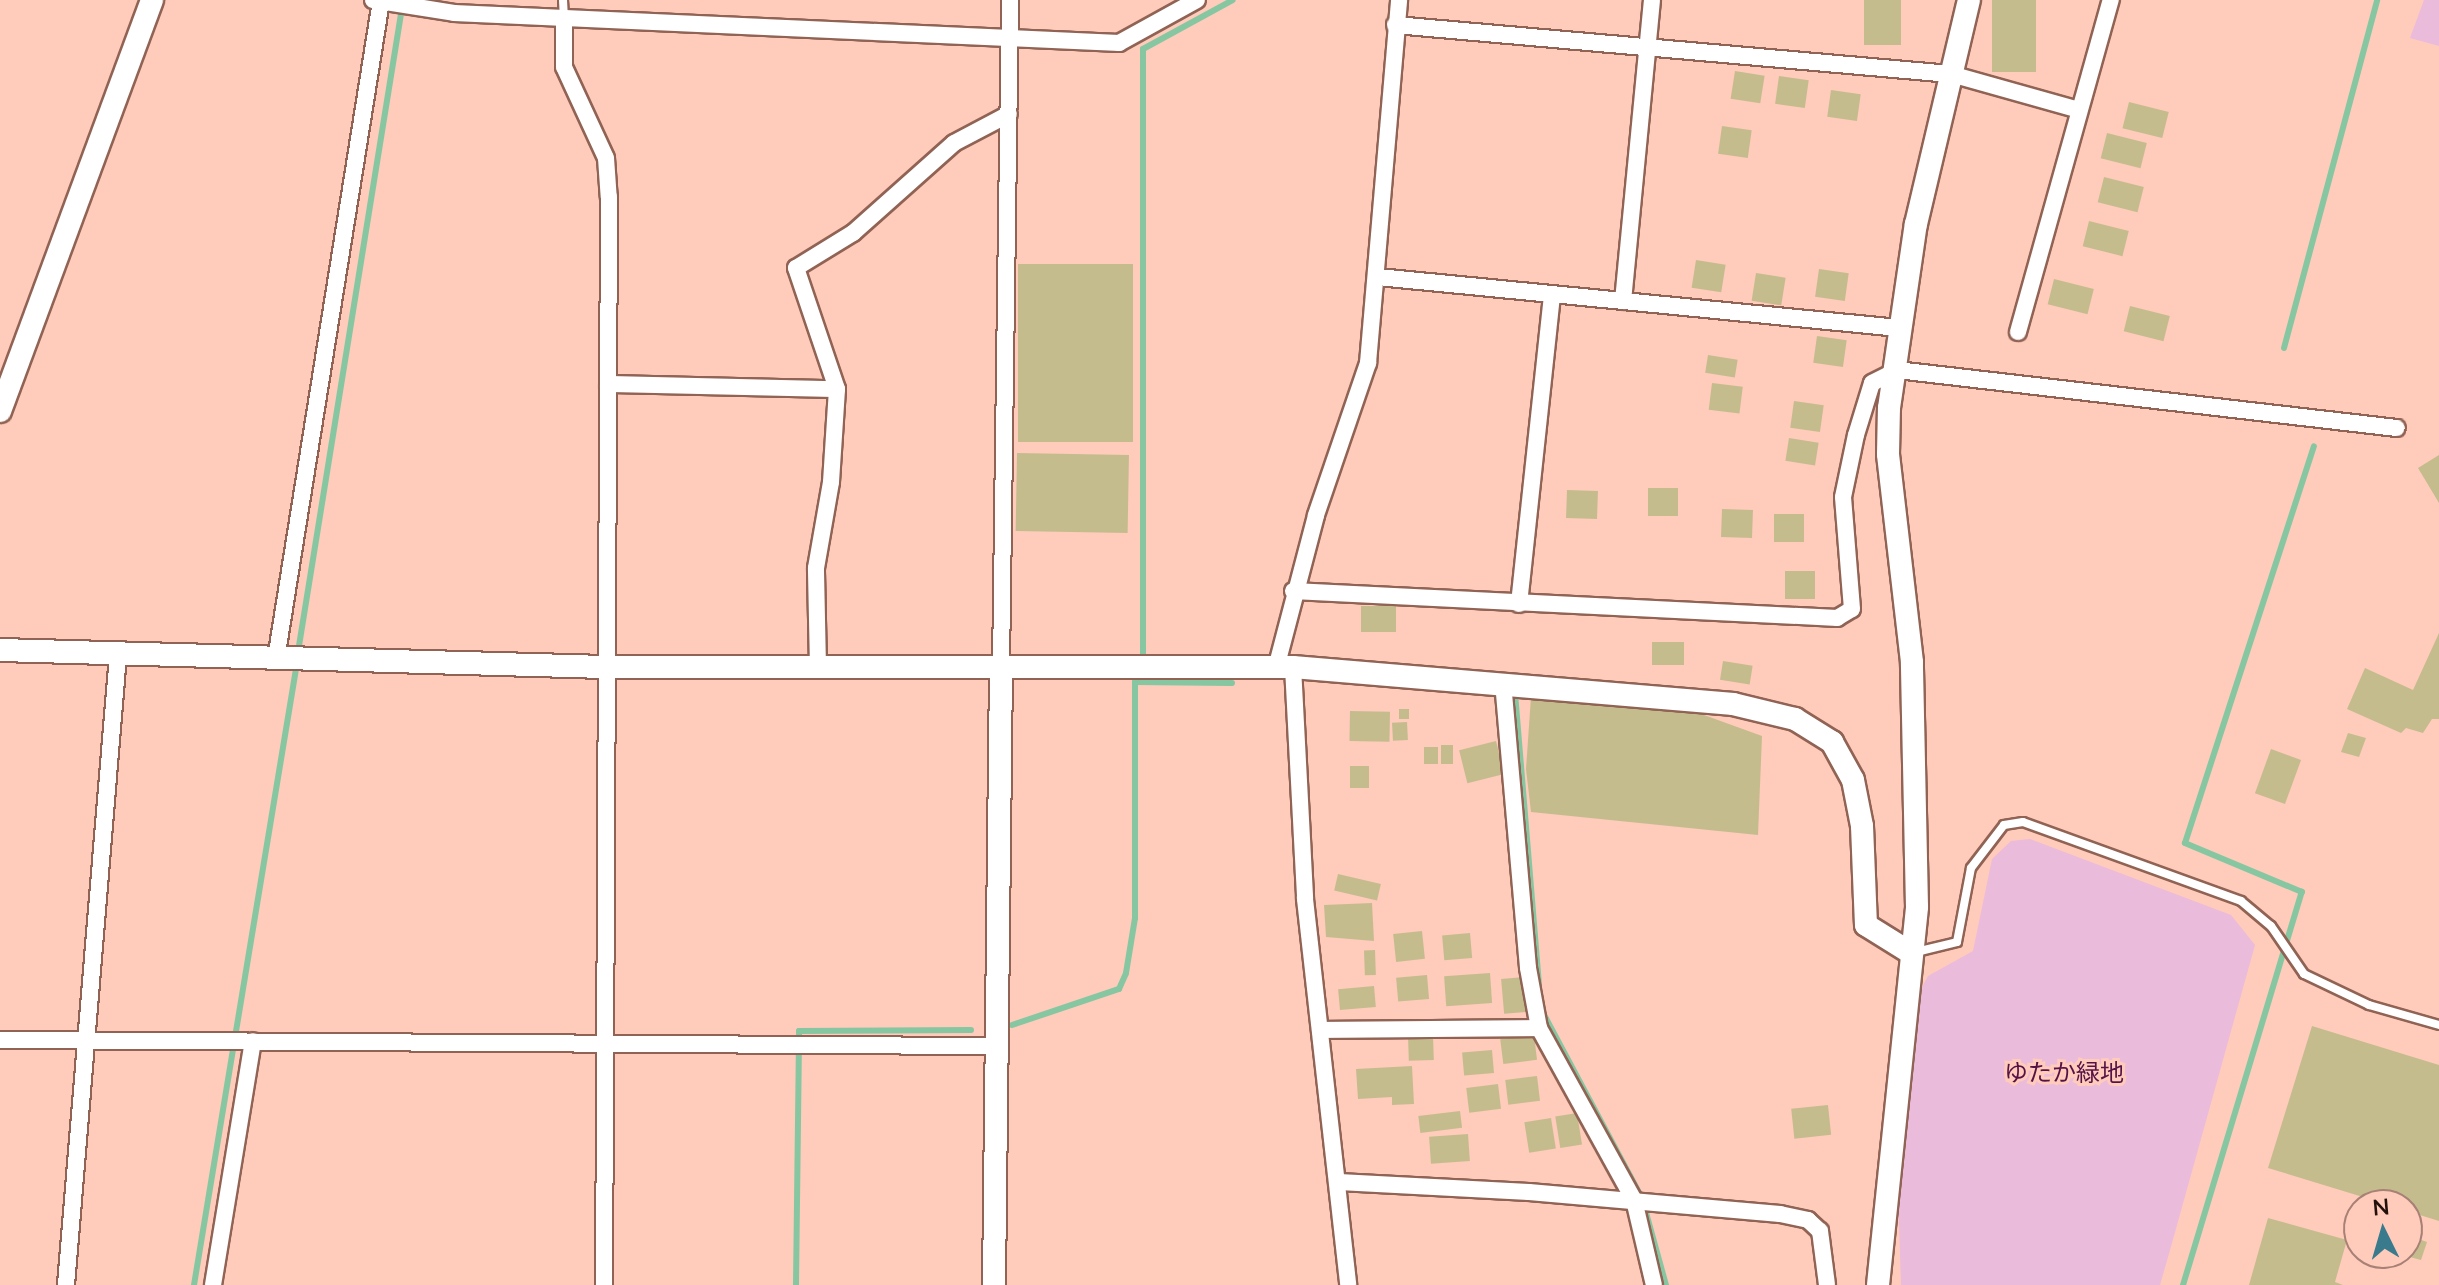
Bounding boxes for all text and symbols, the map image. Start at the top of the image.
park label: ゆたか緑地 [2004,1058,2124,1086]
north arrow [2343,1189,2423,1269]
text: N [2371,1192,2391,1221]

